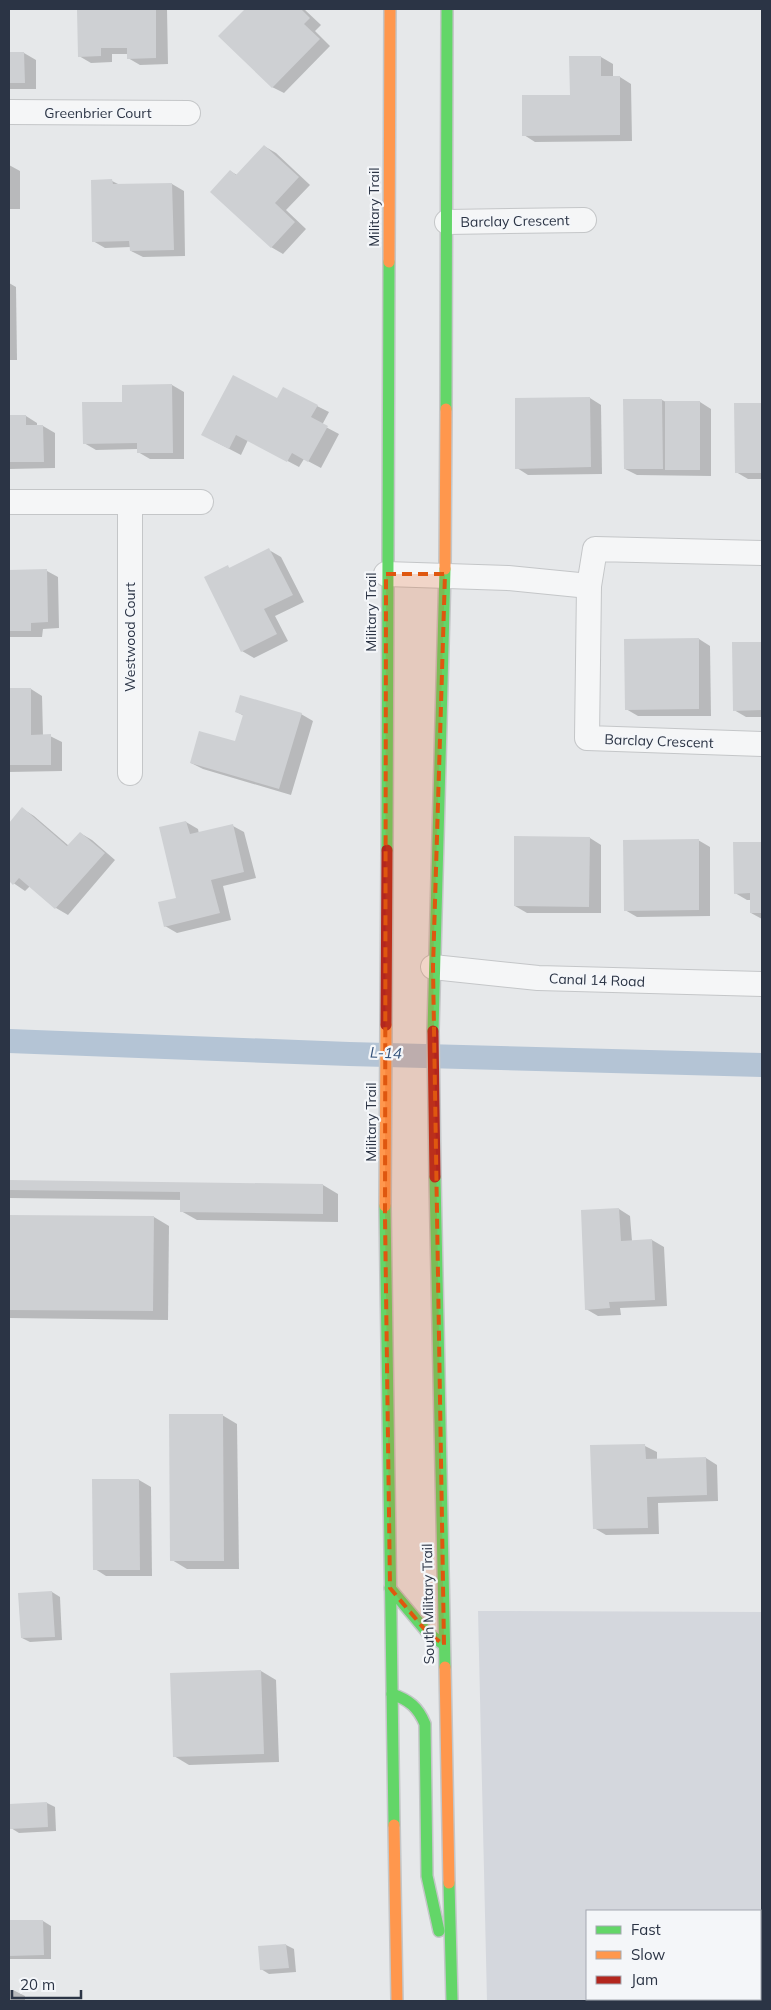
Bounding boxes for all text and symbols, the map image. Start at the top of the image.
street label: Greenbrier Court [44,104,152,122]
street label: Military Trail [365,167,383,247]
street label: Barclay Crescent [460,211,570,231]
street label: Military Trail [362,572,380,652]
street label: Westwood Court [121,582,139,692]
street label: Barclay Crescent [604,730,714,752]
street label: Canal 14 Road [549,969,645,991]
water label: L-14 [370,1042,402,1063]
street label: Military Trail [362,1082,380,1162]
street label: South Military Trail [418,1543,438,1665]
legend [586,1910,761,2000]
text: Fast [631,1920,661,1939]
text: Slow [631,1945,665,1964]
scale bar [12,1968,81,2000]
text: Jam [631,1970,658,1989]
text: 20 m [20,1975,55,1994]

